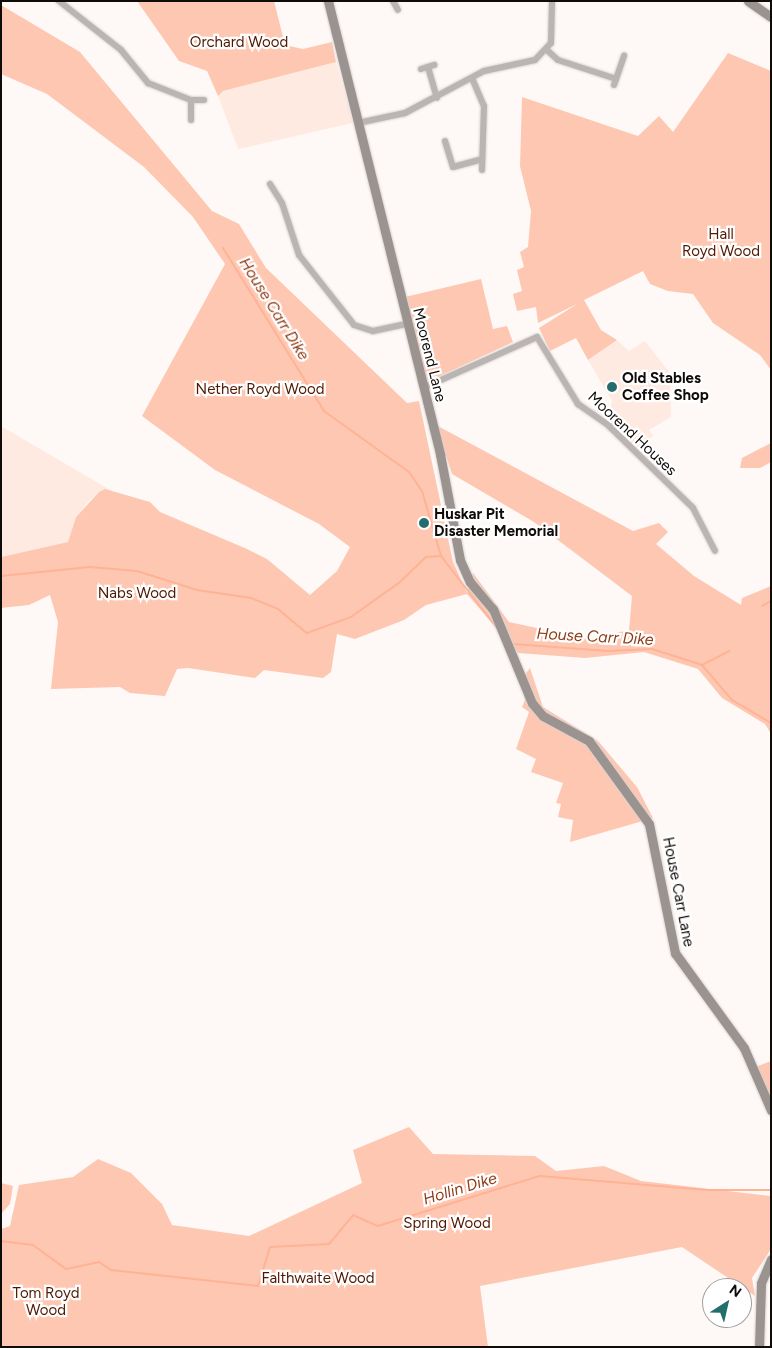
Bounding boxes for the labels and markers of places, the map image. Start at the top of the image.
place label: Old Stables Coffee Shop [622,369,709,404]
marker: Old Stables Coffee Shop [606,381,618,393]
place label: Huskar Pit Disaster Memorial [434,505,558,540]
marker: Huskar Pit Disaster Memorial [418,517,430,529]

